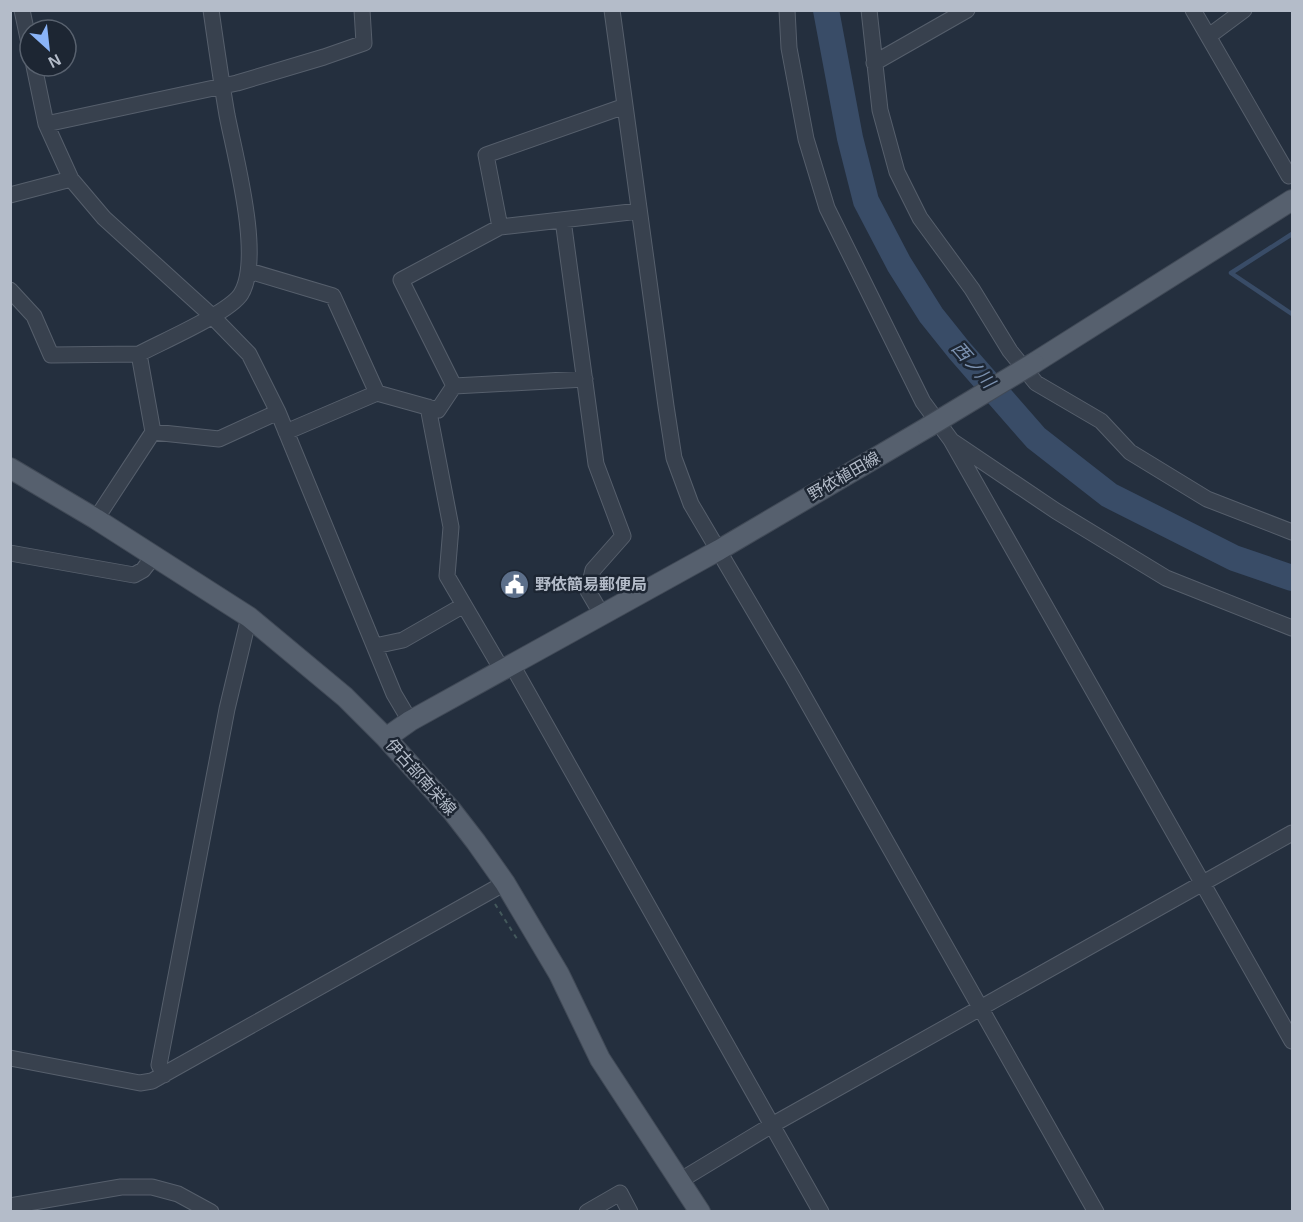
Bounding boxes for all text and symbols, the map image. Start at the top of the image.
north arrow [18,18,78,78]
text: N [46,51,64,71]
water label: 西ノ川 [948,338,1000,393]
street label: 野依植田線 [805,449,883,503]
public building icon: 野依簡易郵便局 [498,568,530,600]
place label: 野依簡易郵便局 [535,575,647,593]
street label: 伊古部南栄線 [383,736,459,818]

